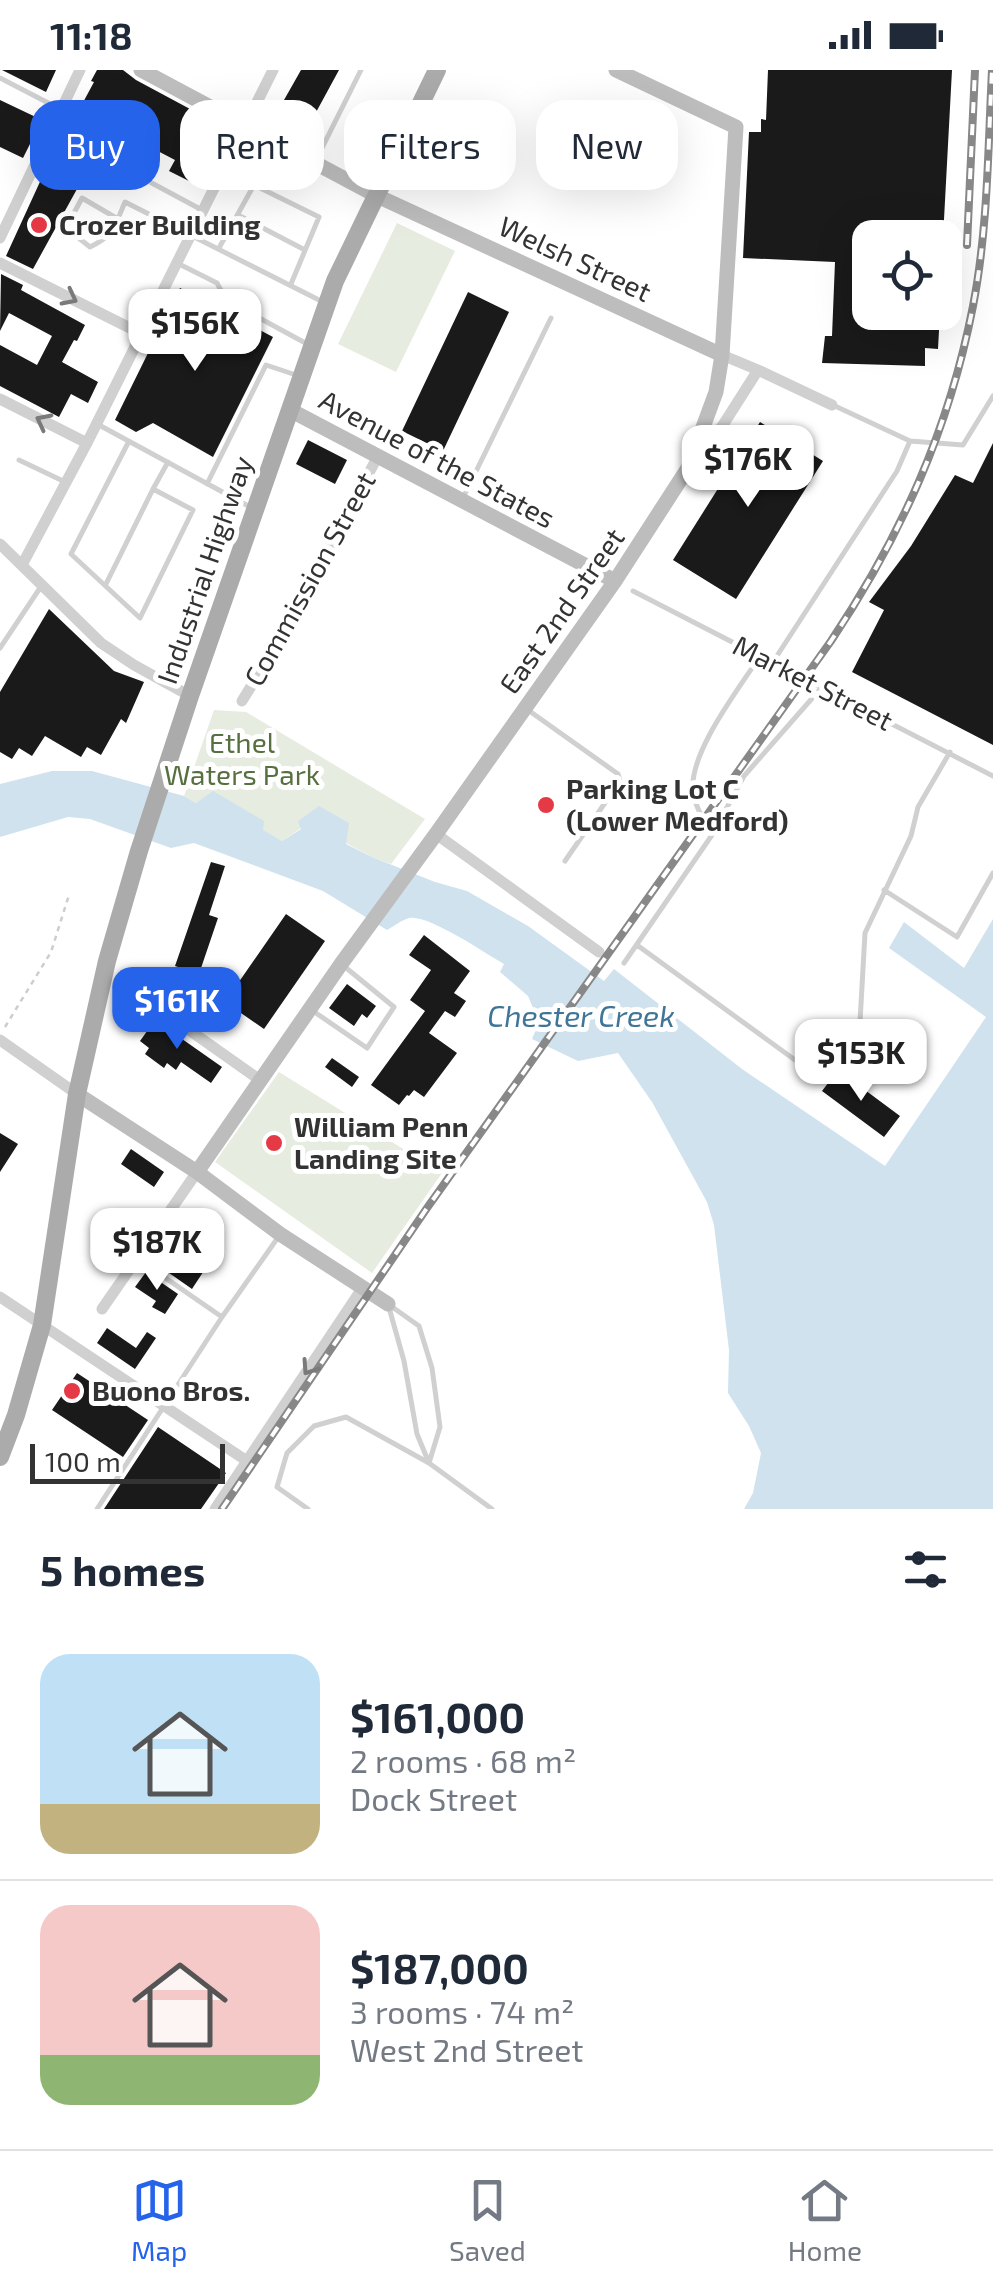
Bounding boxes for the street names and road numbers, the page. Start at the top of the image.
street label: Welsh Street [494,208,657,308]
street label: Avenue of the States [314,382,561,535]
street label: Industrial Highway [149,451,259,688]
street label: Commission Street [236,466,382,691]
street label: East 2nd Street [492,521,631,700]
street label: Market Street [728,627,899,737]

